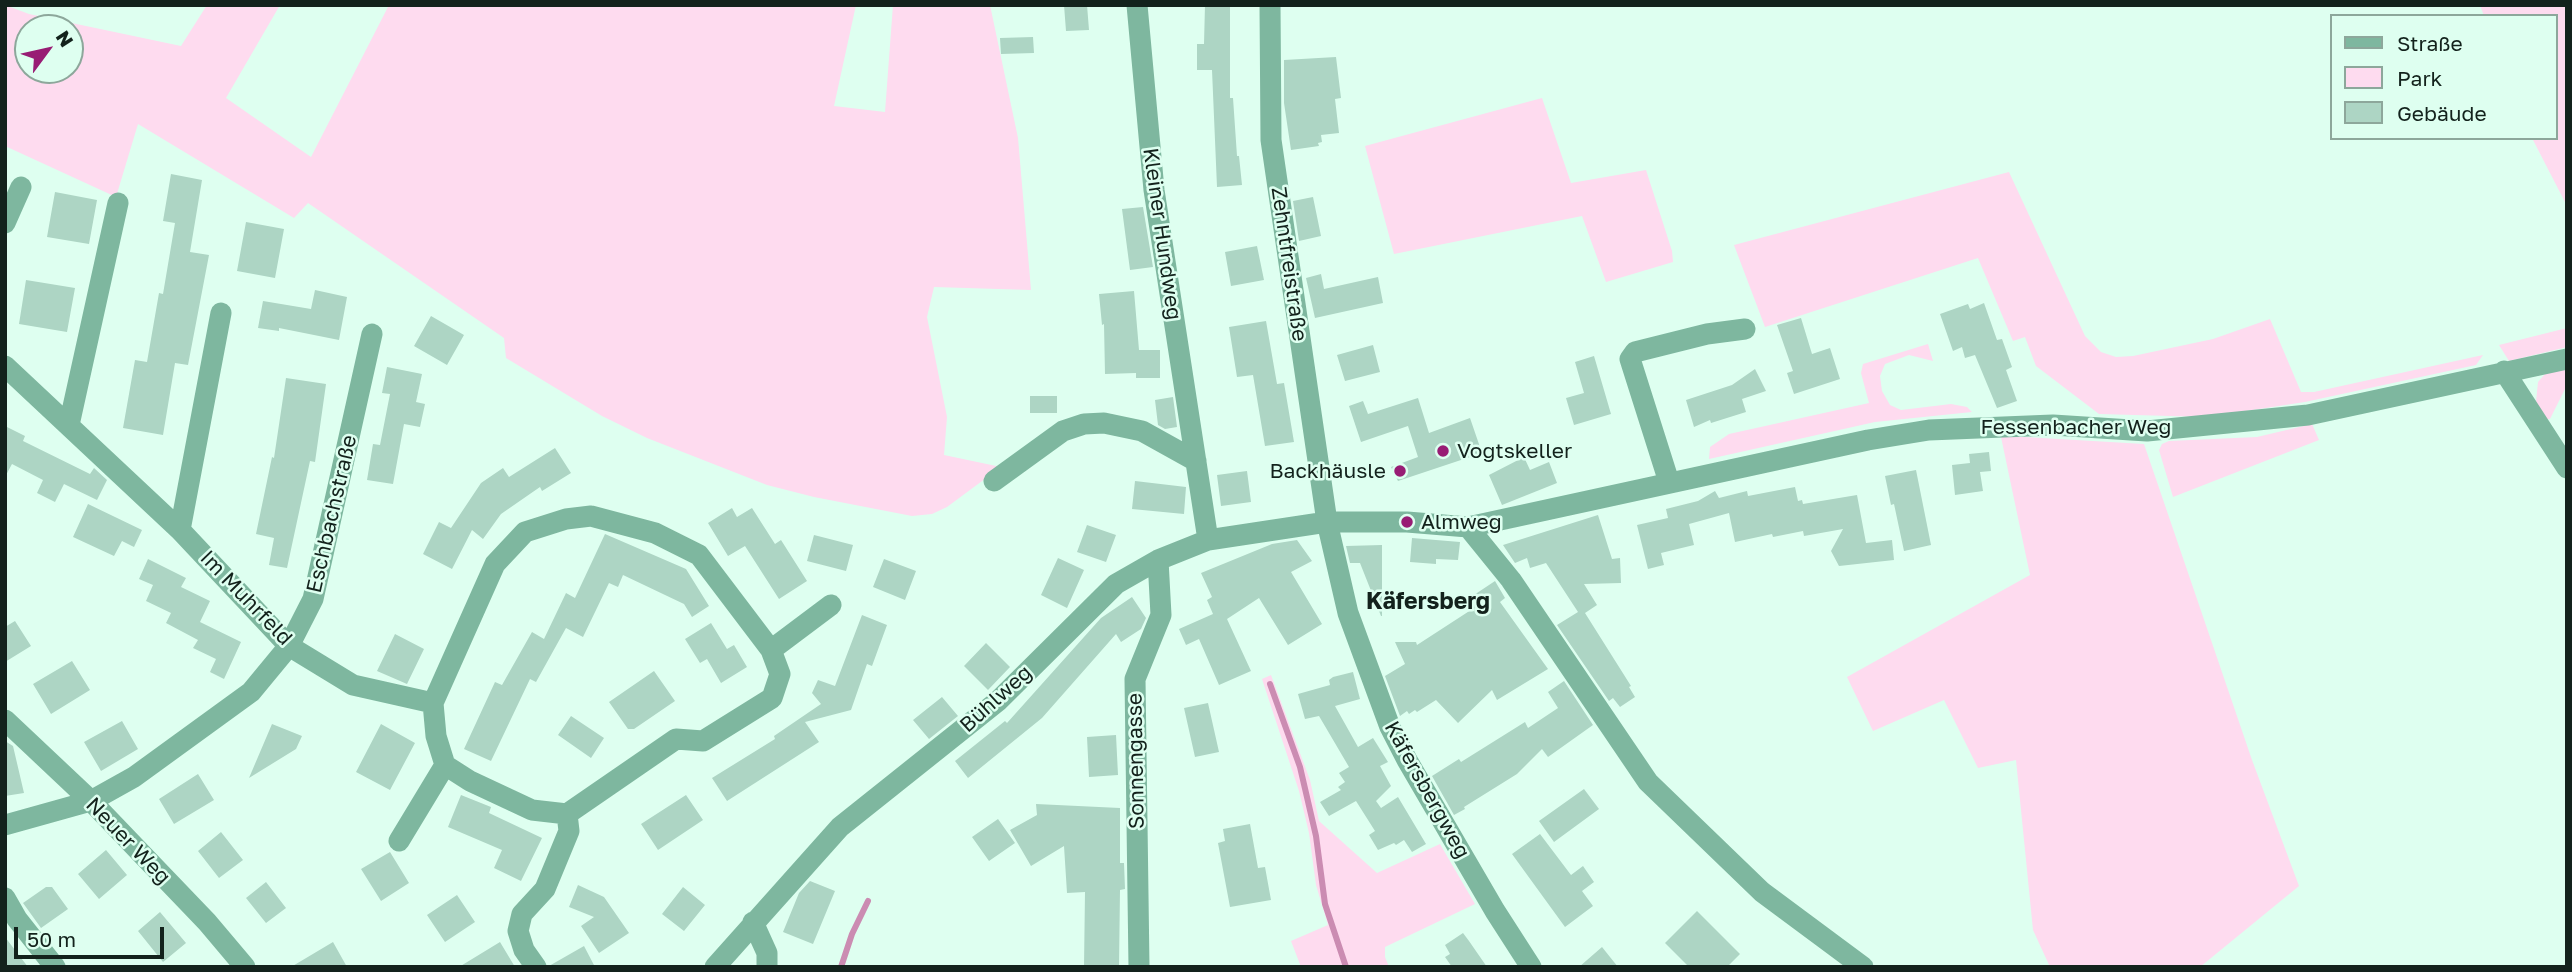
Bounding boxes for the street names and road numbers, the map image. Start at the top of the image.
street label: Kleiner Hundweg [1137,146,1187,322]
street label: Zehntfreistraße [1266,185,1312,343]
street label: Fessenbacher Weg [1981,414,2171,440]
street label: Eschbachstraße [302,433,362,595]
street label: Im Muhrfeld [195,545,297,651]
street label: Bühlweg [955,660,1037,738]
street label: Sonnengasse [1122,693,1150,829]
street label: Käfersbergweg [1379,717,1475,863]
street label: Neuer Weg [80,792,176,890]

